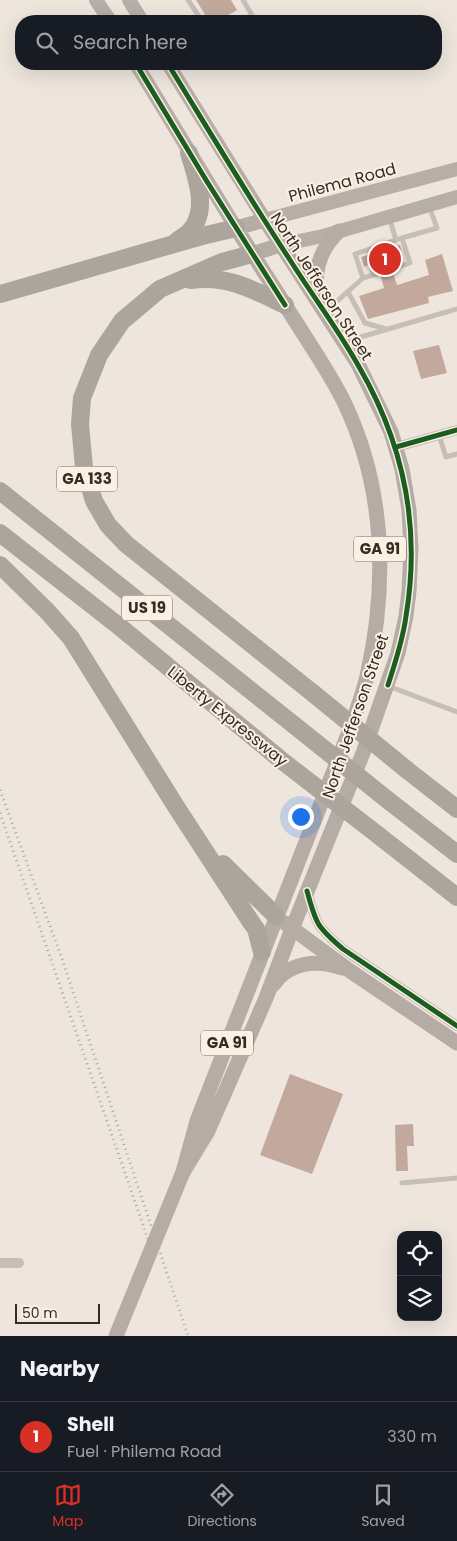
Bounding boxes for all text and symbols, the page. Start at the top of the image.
search box [15,15,442,70]
icon: search [33,29,61,57]
text: Search here [73,29,187,56]
street label: Philema Road [286,157,398,208]
street label: North Jefferson Street [265,208,378,365]
pin: 1 [369,240,401,278]
road number: GA 133 [57,466,117,492]
road number: GA 91 [354,536,406,562]
road number: US 19 [122,596,172,620]
street label: North Jefferson Street [317,631,394,801]
street label: Liberty Expressway [163,661,293,772]
your location [288,804,314,830]
road number: GA 91 [201,1030,253,1056]
map controls [397,1231,442,1321]
button: locate [397,1231,442,1276]
button: layers [397,1276,442,1321]
scale bar [15,1301,100,1324]
text: 50 m [22,1303,58,1323]
text: Nearby [20,1354,100,1383]
text: Shell [67,1411,114,1438]
text: 1 [33,1425,39,1448]
text: 330 m [387,1425,437,1448]
text: Fuel · Philema Road [67,1440,222,1463]
tab: Map [52,1481,83,1532]
tab: Directions [187,1481,257,1532]
tab: Saved [361,1481,405,1532]

